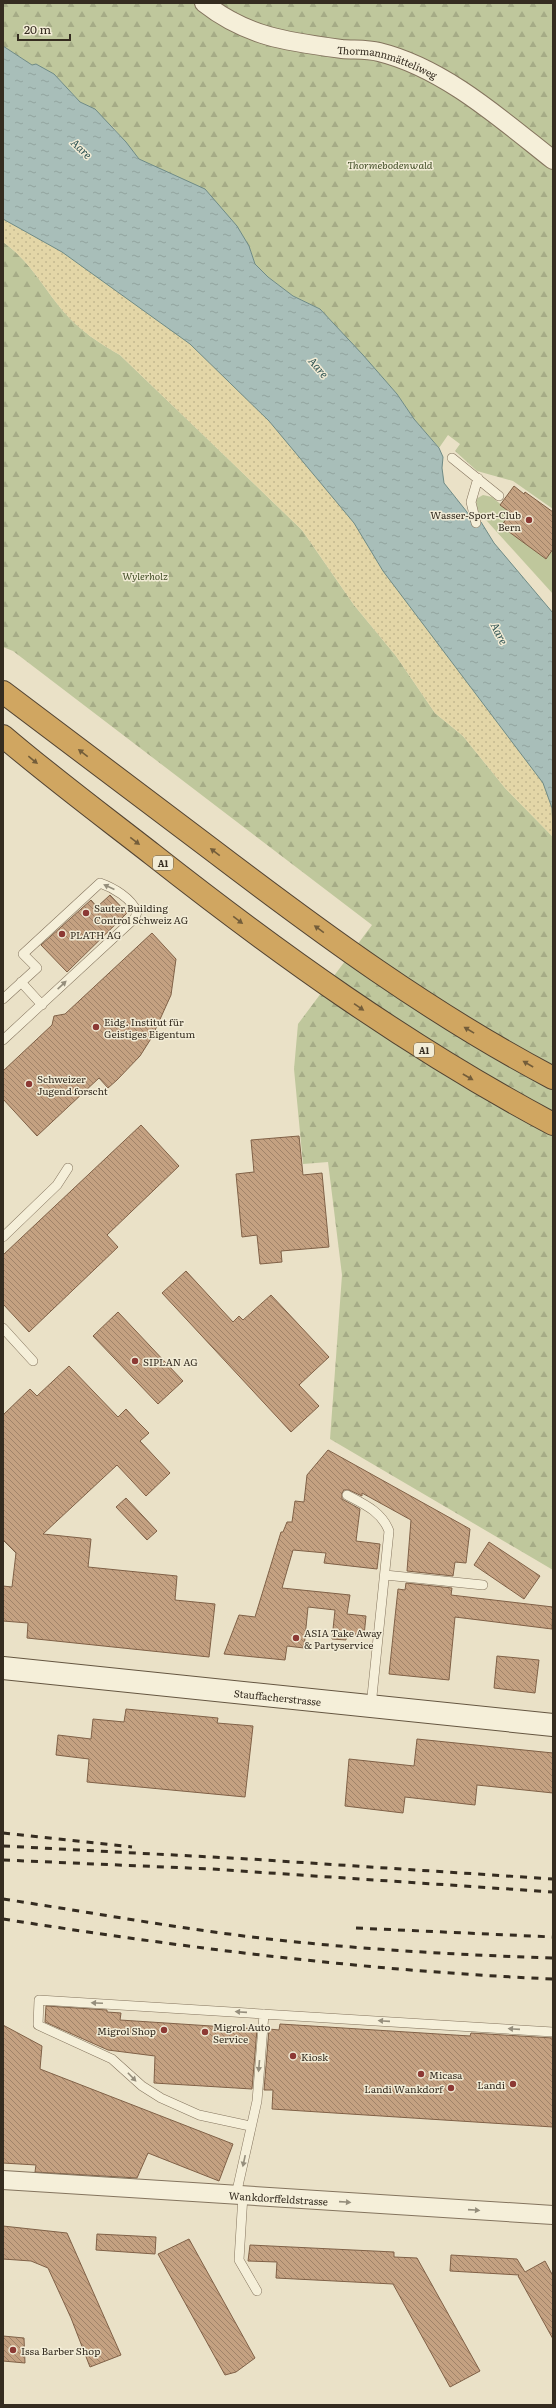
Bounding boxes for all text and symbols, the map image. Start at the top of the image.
scale bar [18,16,70,42]
text: 20 m [24,20,51,38]
street label: Thormannmätteliweg [337,41,441,82]
water label: Aare [68,134,96,162]
park label: Thormebodenwald [348,157,433,172]
water label: Aare [305,353,333,381]
place label: Wasser-Sport-Club Bern [430,507,521,534]
marker: Wasser-Sport-Club Bern [524,515,534,525]
park label: Wylerholz [122,568,168,583]
water label: Aare [488,619,512,647]
one-way arrow [77,749,88,758]
one-way arrow [28,756,39,765]
one-way arrow [130,837,141,845]
one-way arrow [209,847,220,856]
road number: A1 [153,856,173,870]
one-way arrow [103,884,114,890]
place label: Sauter Building Control Schweiz AG [94,900,189,927]
marker: Sauter Building Control Schweiz AG [81,908,91,918]
one-way arrow [233,916,244,925]
one-way arrow [313,925,324,934]
place label: PLATH AG [70,927,122,942]
marker: PLATH AG [57,929,67,939]
one-way arrow [57,981,68,990]
one-way arrow [353,1003,364,1011]
place label: Eidg. Institut für Geistiges Eigentum [104,1014,196,1041]
marker: Eidg. Institut für Geistiges Eigentum [91,1022,101,1032]
one-way arrow [464,1026,474,1034]
road number: A1 [414,1043,434,1057]
one-way arrow [522,1061,534,1068]
place label: Schweizer Jugend forscht [37,1071,108,1098]
one-way arrow [462,1073,474,1080]
marker: Schweizer Jugend forscht [24,1079,34,1089]
place label: SIPLAN AG [143,1354,198,1369]
marker: SIPLAN AG [130,1356,140,1366]
place label: ASIA Take Away & Partyservice [304,1625,382,1652]
marker: ASIA Take Away & Partyservice [291,1633,301,1643]
street label: Stauffacherstrasse [233,1684,322,1708]
one-way arrow [91,2000,103,2007]
one-way arrow [234,2009,247,2015]
one-way arrow [378,2018,390,2025]
place label: Migrol Auto Service [213,2019,271,2046]
place label: Migrol Shop [97,2023,156,2038]
marker: Migrol Shop [159,2025,169,2035]
one-way arrow [508,2026,520,2033]
marker: Migrol Auto Service [200,2027,210,2037]
place label: Kiosk [301,2049,329,2064]
marker: Kiosk [288,2051,298,2061]
one-way arrow [256,2060,263,2072]
place label: Micasa [429,2067,463,2082]
marker: Micasa [416,2069,426,2079]
one-way arrow [128,2072,137,2082]
place label: Landi [477,2077,506,2092]
marker: Landi [508,2079,518,2089]
place label: Landi Wankdorf [364,2081,444,2096]
marker: Landi Wankdorf [446,2083,456,2093]
one-way arrow [241,2155,247,2167]
street label: Wankdorffeldstrasse [228,2187,328,2208]
one-way arrow [339,2198,351,2205]
one-way arrow [468,2207,480,2214]
place label: Issa Barber Shop [21,2343,100,2358]
marker: Issa Barber Shop [8,2345,18,2355]

